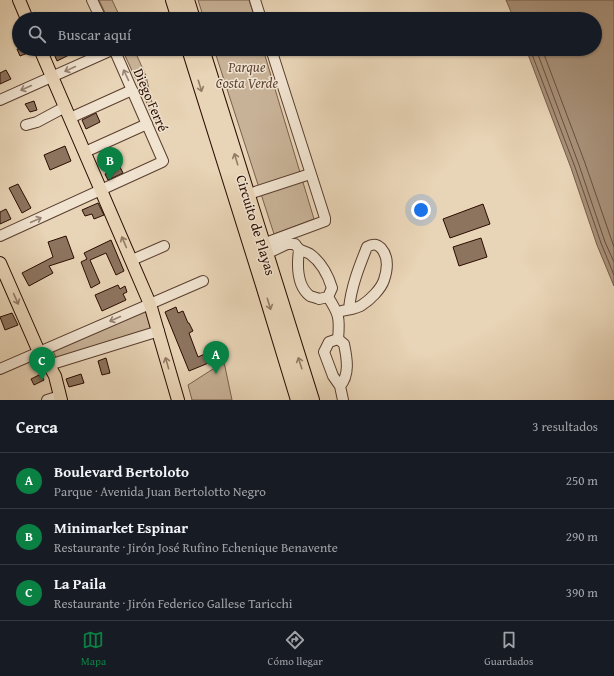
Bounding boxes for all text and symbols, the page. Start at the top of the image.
search box [12,12,602,56]
icon: search [26,23,48,45]
text: Buscar aquí [58,24,131,45]
park label: Parque Costa Verde [216,57,279,93]
one-way arrow [64,65,76,73]
street label: Diego Ferré [129,65,173,135]
one-way arrow [122,70,129,82]
one-way arrow [197,80,204,93]
one-way arrow [20,85,32,92]
pin: B [97,147,123,180]
one-way arrow [232,152,239,165]
street label: Circuito de Playas [231,172,281,278]
your location [411,200,431,220]
one-way arrow [29,216,41,223]
one-way arrow [119,237,127,249]
one-way arrow [13,293,20,305]
one-way arrow [266,297,273,310]
one-way arrow [109,316,121,323]
pin: A [203,341,229,374]
pin: C [29,347,55,380]
one-way arrow [163,356,171,369]
one-way arrow [295,357,303,369]
text: Cerca [16,414,58,439]
text: 3 resultados [532,417,598,436]
text: Boulevard Bertoloto [54,461,189,482]
text: A [25,471,33,490]
text: 250 m [566,471,598,490]
text: Parque · Avenida Juan Bertolotto Negro [54,482,266,501]
text: Minimarket Espinar [54,517,188,538]
text: B [25,527,33,546]
text: 290 m [566,527,598,546]
text: Restaurante · Jirón José Rufino Echenique Benavente [54,538,338,557]
text: La Paila [54,573,106,594]
text: C [25,583,33,602]
text: 390 m [566,583,598,602]
text: Restaurante · Jirón Federico Gallese Taricchi [54,594,292,613]
tab: Mapa [81,629,106,669]
tab: Cómo llegar [268,629,323,669]
tab: Guardados [484,629,533,669]

